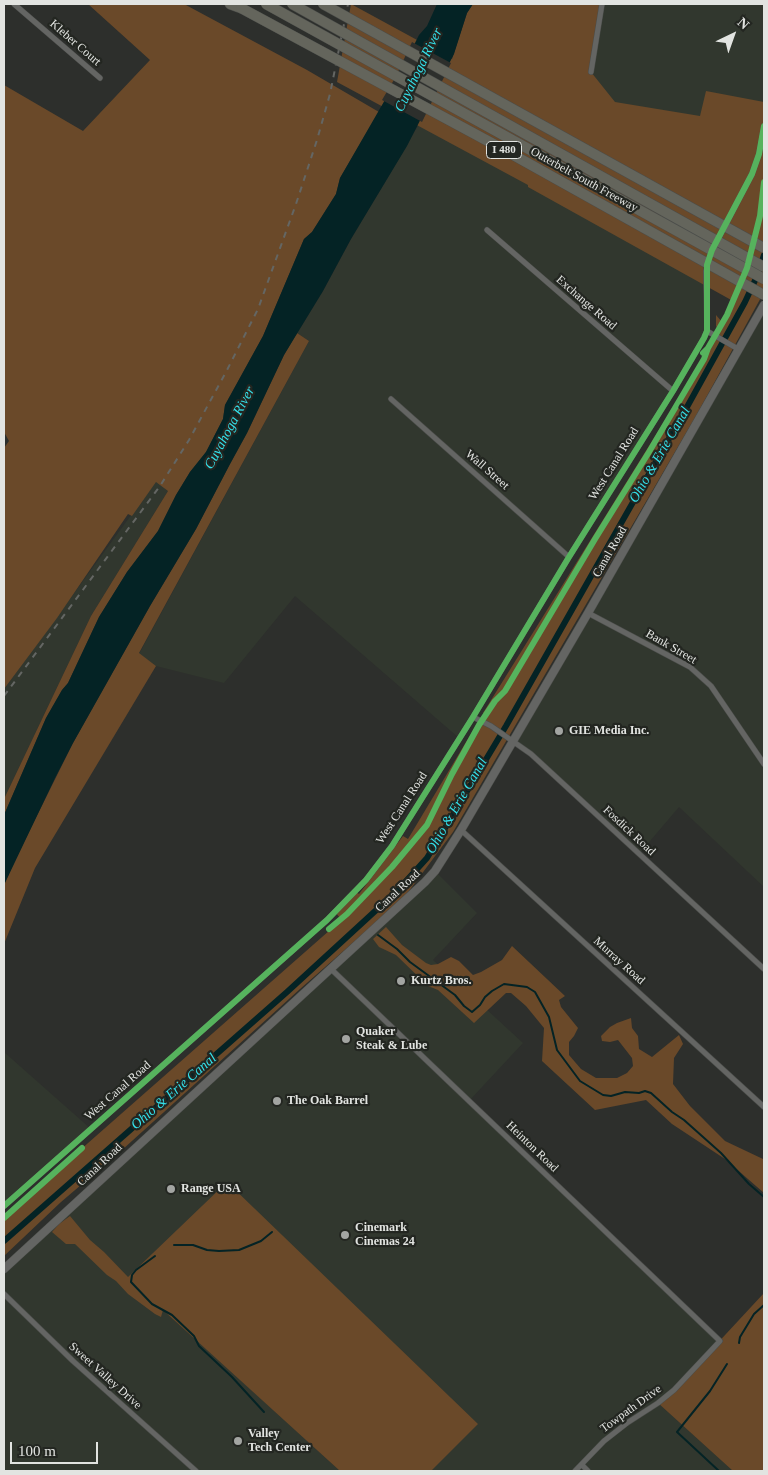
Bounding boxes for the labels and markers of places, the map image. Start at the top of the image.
place label: GIE Media Inc. [569,724,649,738]
marker: GIE Media Inc. [553,725,565,737]
place label: Kurtz Bros. [411,974,471,988]
marker: Kurtz Bros. [395,975,407,987]
place label: Quaker Steak & Lube [356,1025,427,1053]
marker: Quaker Steak & Lube [340,1033,352,1045]
place label: The Oak Barrel [287,1094,368,1108]
marker: The Oak Barrel [271,1095,283,1107]
place label: Range USA [181,1182,241,1196]
marker: Range USA [165,1183,177,1195]
place label: Cinemark Cinemas 24 [355,1221,415,1249]
marker: Cinemark Cinemas 24 [339,1229,351,1241]
place label: Valley Tech Center [248,1427,311,1455]
marker: Valley Tech Center [232,1435,244,1447]

